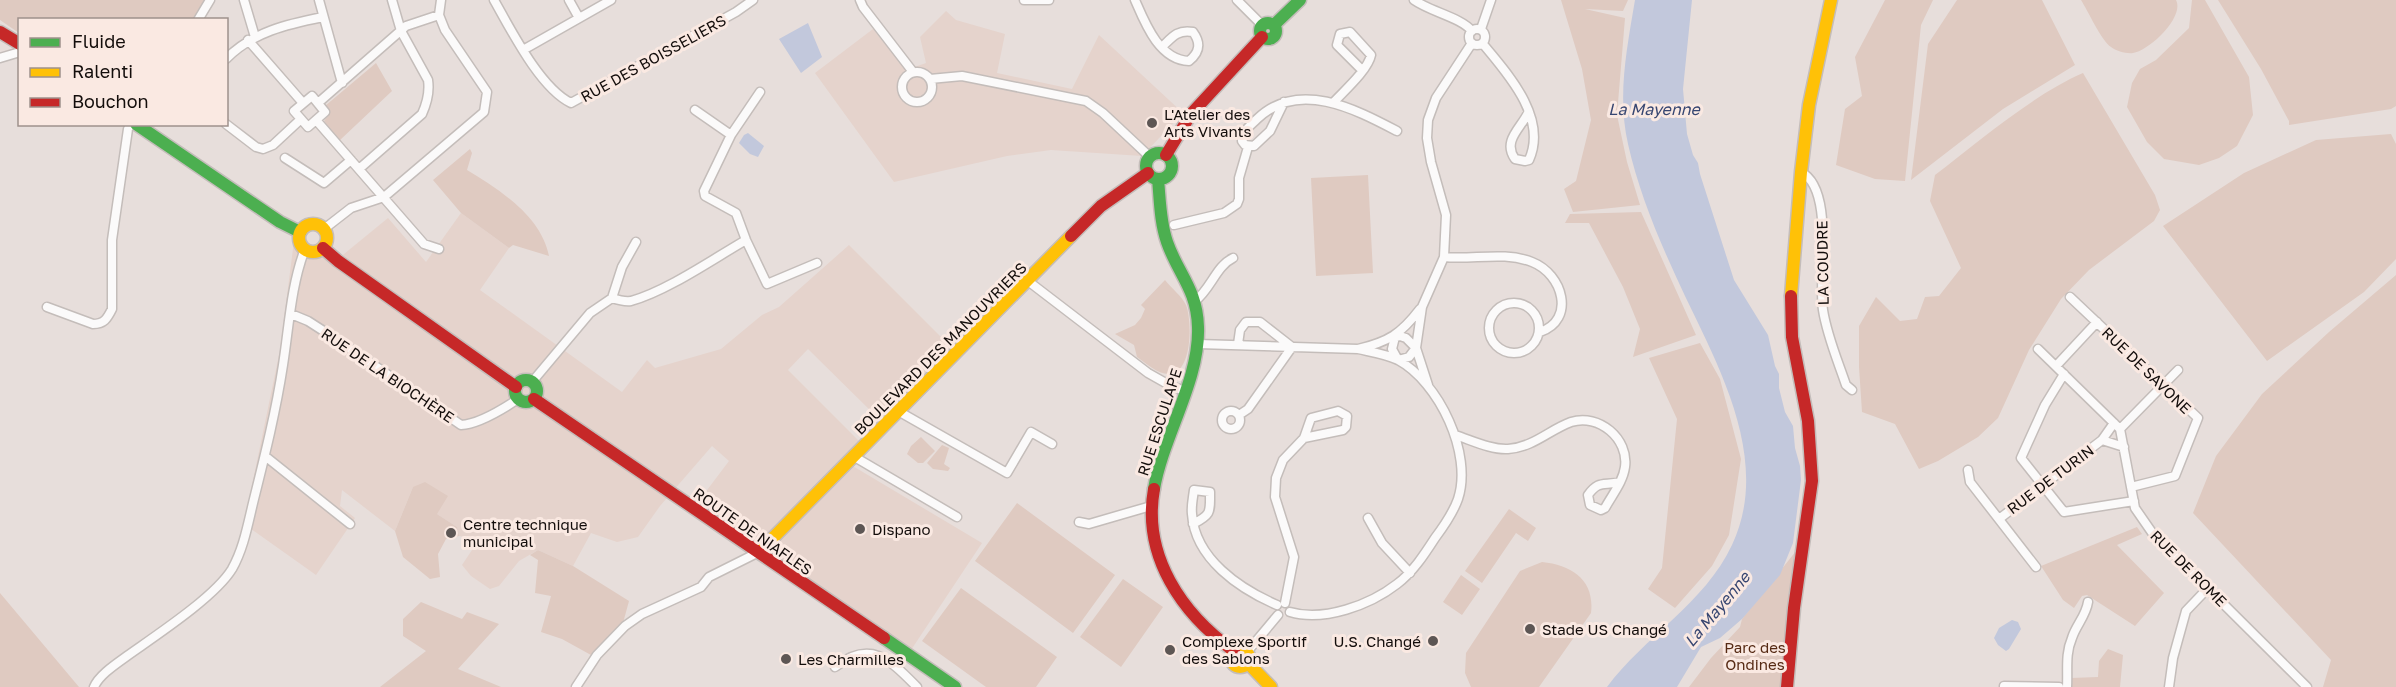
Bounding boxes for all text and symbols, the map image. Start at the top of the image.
street label: RUE DES BOISSELIERS [577,11,729,105]
legend [18,18,228,126]
text: Fluide [72,30,126,52]
text: Ralenti [72,60,133,82]
text: Bouchon [72,90,149,112]
water label: La Mayenne [1608,99,1702,119]
place label: L'Atelier des Arts Vivants [1164,105,1251,140]
marker: L'Atelier des Arts Vivants [1145,116,1159,130]
street label: LA COUDRE [1812,220,1832,306]
street label: BOULEVARD DES MANOUVRIERS [850,258,1030,438]
street label: RUE DE SAVONE [2099,323,2195,417]
street label: RUE DE LA BIOCHÈRE [318,324,458,426]
street label: RUE ESCULAPE [1133,366,1185,478]
street label: RUE DE TURIN [2003,441,2097,517]
street label: ROUTE DE NIAFLES [690,483,816,579]
place label: Centre technique municipal [463,515,588,550]
place label: Dispano [872,520,930,538]
marker: Dispano [853,522,867,536]
marker: Centre technique municipal [444,526,458,540]
street label: RUE DE ROME [2147,526,2231,610]
water label: La Mayenne [1680,566,1755,651]
place label: Stade US Changé [1542,620,1667,638]
marker: Stade US Changé [1523,622,1537,636]
place label: Complexe Sportif des Sablons [1182,632,1307,667]
place label: U.S. Changé [1333,632,1421,650]
marker: U.S. Changé [1426,634,1440,648]
park label: Parc des Ondines [1724,638,1786,673]
marker: Complexe Sportif des Sablons [1163,643,1177,657]
place label: Les Charmilles [798,650,904,668]
marker: Les Charmilles [779,652,793,666]

